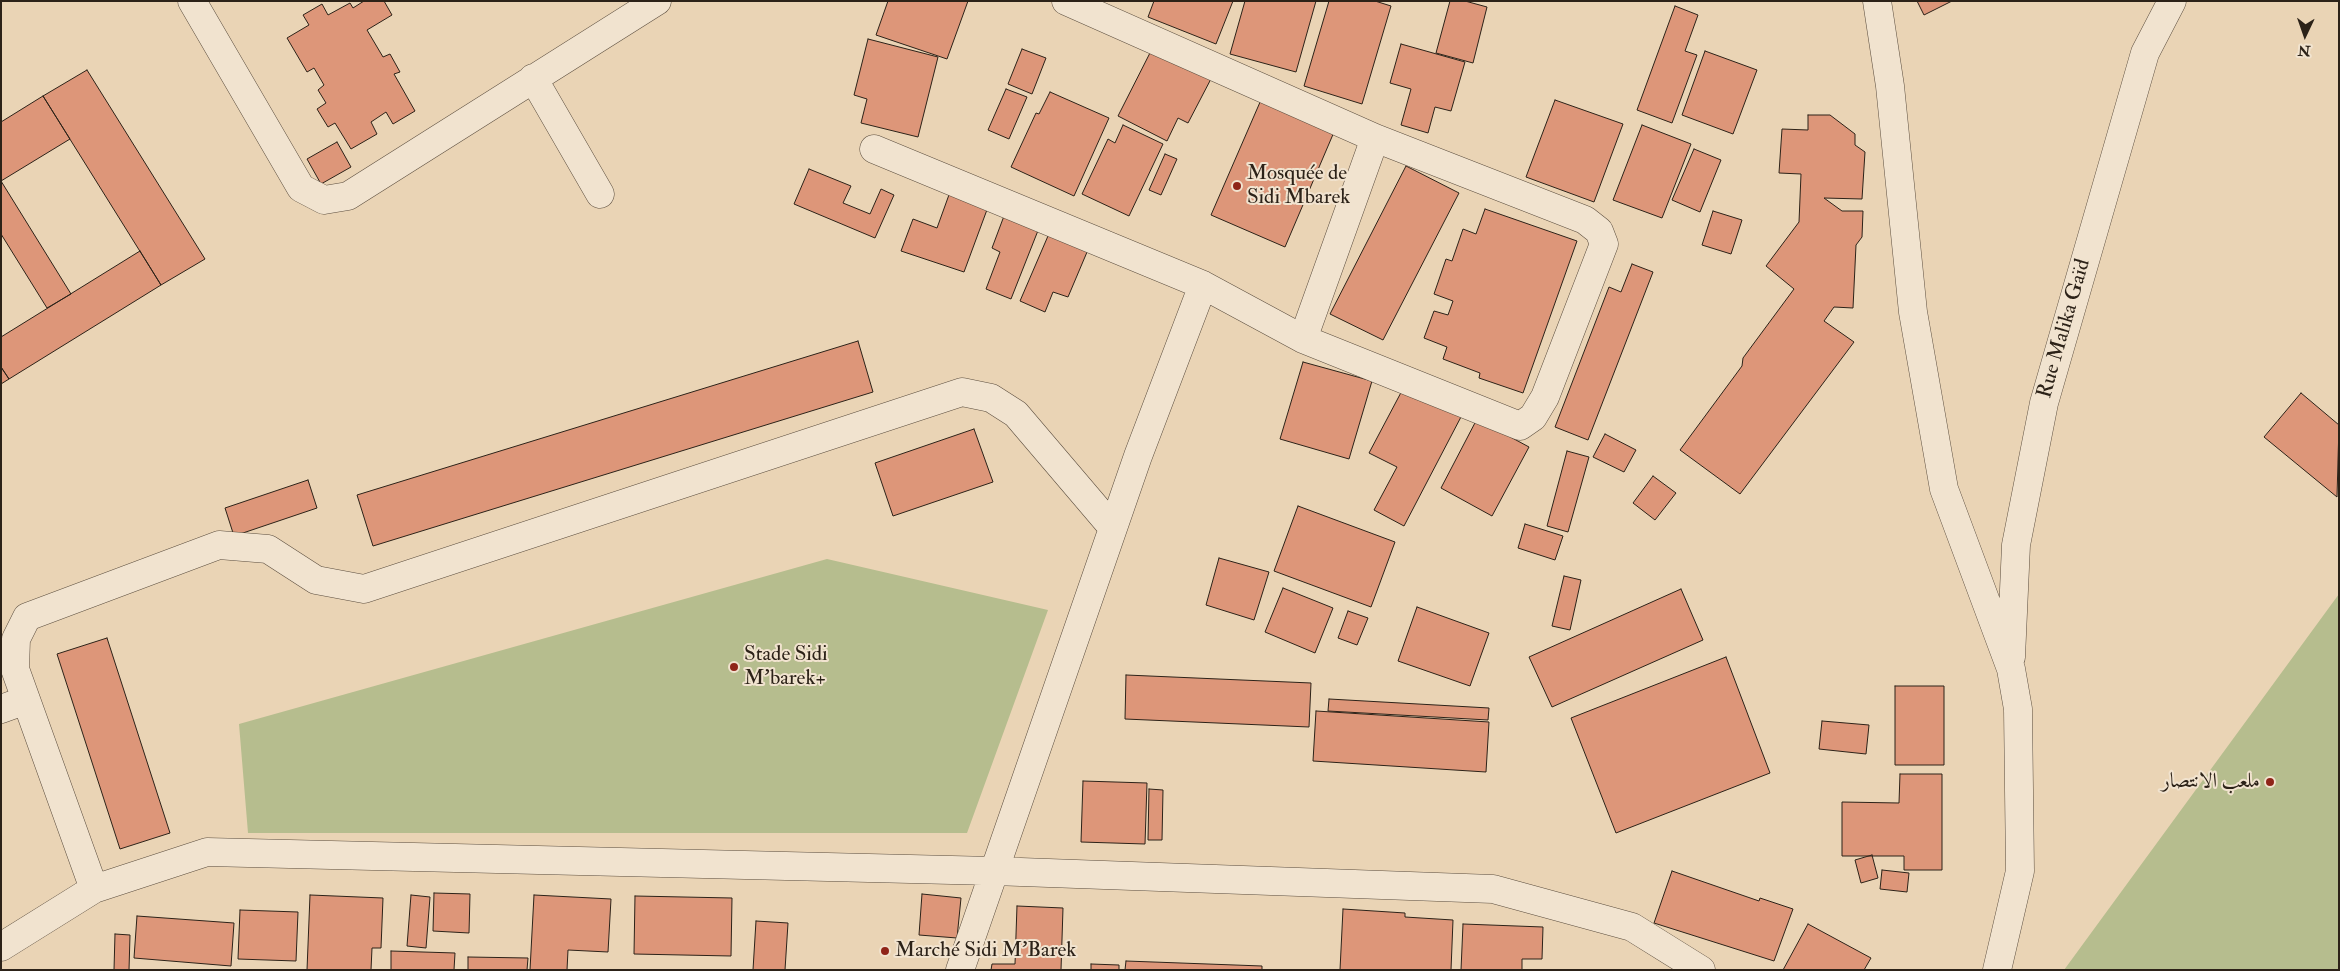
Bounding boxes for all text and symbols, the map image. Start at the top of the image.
north arrow [2280,10,2330,60]
text: N [2297,42,2311,59]
place label: Mosquée de Sidi Mbarek [1247,161,1350,211]
marker: Mosquée de Sidi Mbarek [1231,180,1243,192]
street label: Rue Malika Gaïd [2033,256,2097,402]
place label: Stade Sidi M'barek+ [744,642,828,692]
marker: Stade Sidi M'barek+ [728,661,740,673]
place label: ملعب الانتصار [2161,769,2260,795]
marker: ملعب الانتصار [2264,776,2276,788]
place label: Marché Sidi M'Barek [895,938,1076,964]
marker: Marché Sidi M'Barek [879,945,891,957]

